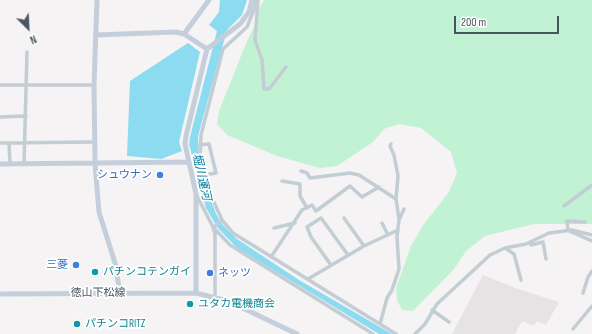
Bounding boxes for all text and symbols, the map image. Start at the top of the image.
north arrow [8,8,48,48]
scale bar [456,8,561,34]
text: 200 m [461,15,486,30]
text: N [28,32,38,47]
water label: 堀川運河 [189,152,213,202]
place label: シュウナン [97,168,152,182]
marker: シュウナン [155,170,165,180]
place label: 三菱 [46,258,68,272]
marker: 三菱 [71,260,81,270]
place label: パチンコテンガイ [103,265,191,279]
place label: ネッツ [218,266,251,280]
marker: パチンコテンガイ [90,267,100,277]
marker: ネッツ [205,268,215,278]
street label: 徳山下松線 [71,286,125,300]
place label: ユタカ電機商会 [198,297,275,311]
marker: ユタカ電機商会 [185,299,195,309]
place label: パチンコRITZ [85,317,145,331]
marker: パチンコRITZ [72,319,82,329]

